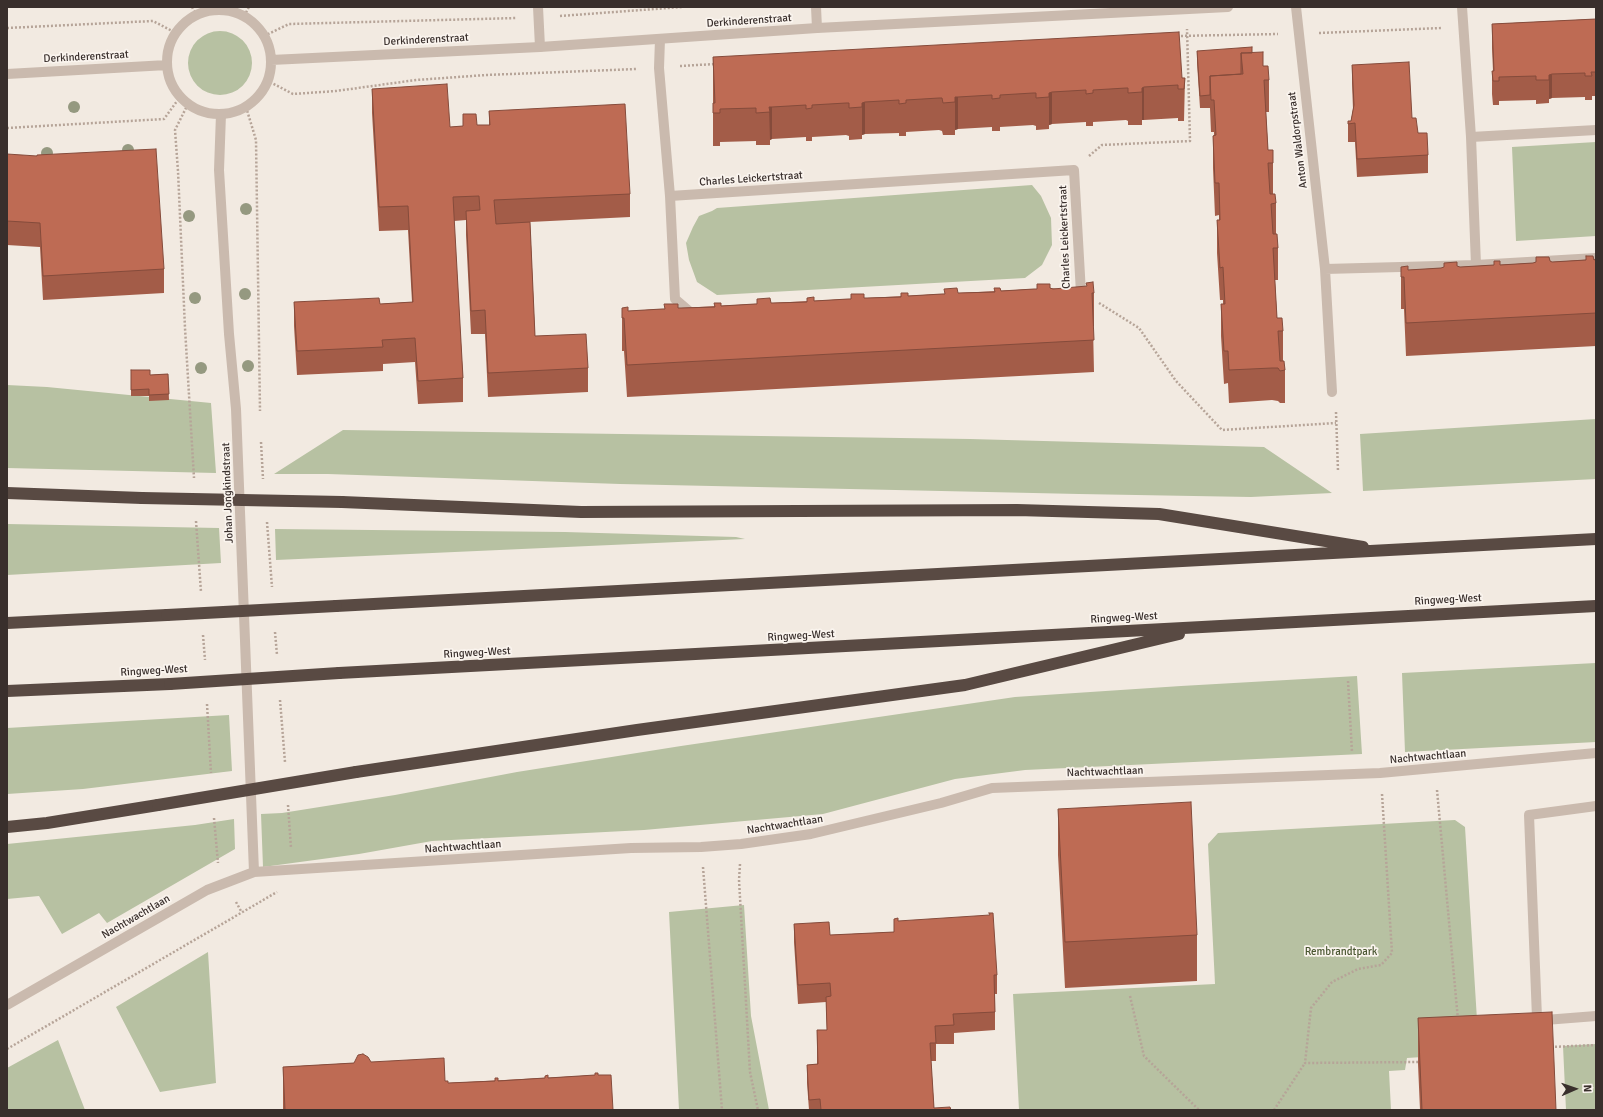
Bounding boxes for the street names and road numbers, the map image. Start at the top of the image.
street label: Derkinderenstraat [706,11,792,31]
street label: Derkinderenstraat [383,31,469,49]
street label: Derkinderenstraat [43,48,129,66]
street label: Anton Waldorpstraat [1286,91,1310,189]
street label: Charles Leickertstraat [699,169,803,189]
street label: Charles Leickertstraat [1057,185,1073,289]
street label: Johan Jongkindstraat [220,442,236,544]
street label: Ringweg-West [1414,592,1482,608]
street label: Ringweg-West [1090,610,1158,626]
street label: Ringweg-West [767,628,835,644]
street label: Ringweg-West [443,645,511,661]
street label: Ringweg-West [120,663,188,679]
street label: Nachtwachtlaan [1389,747,1467,767]
street label: Nachtwachtlaan [1066,764,1144,780]
street label: Nachtwachtlaan [746,812,824,838]
street label: Nachtwachtlaan [424,838,502,856]
street label: Nachtwachtlaan [99,892,173,942]

